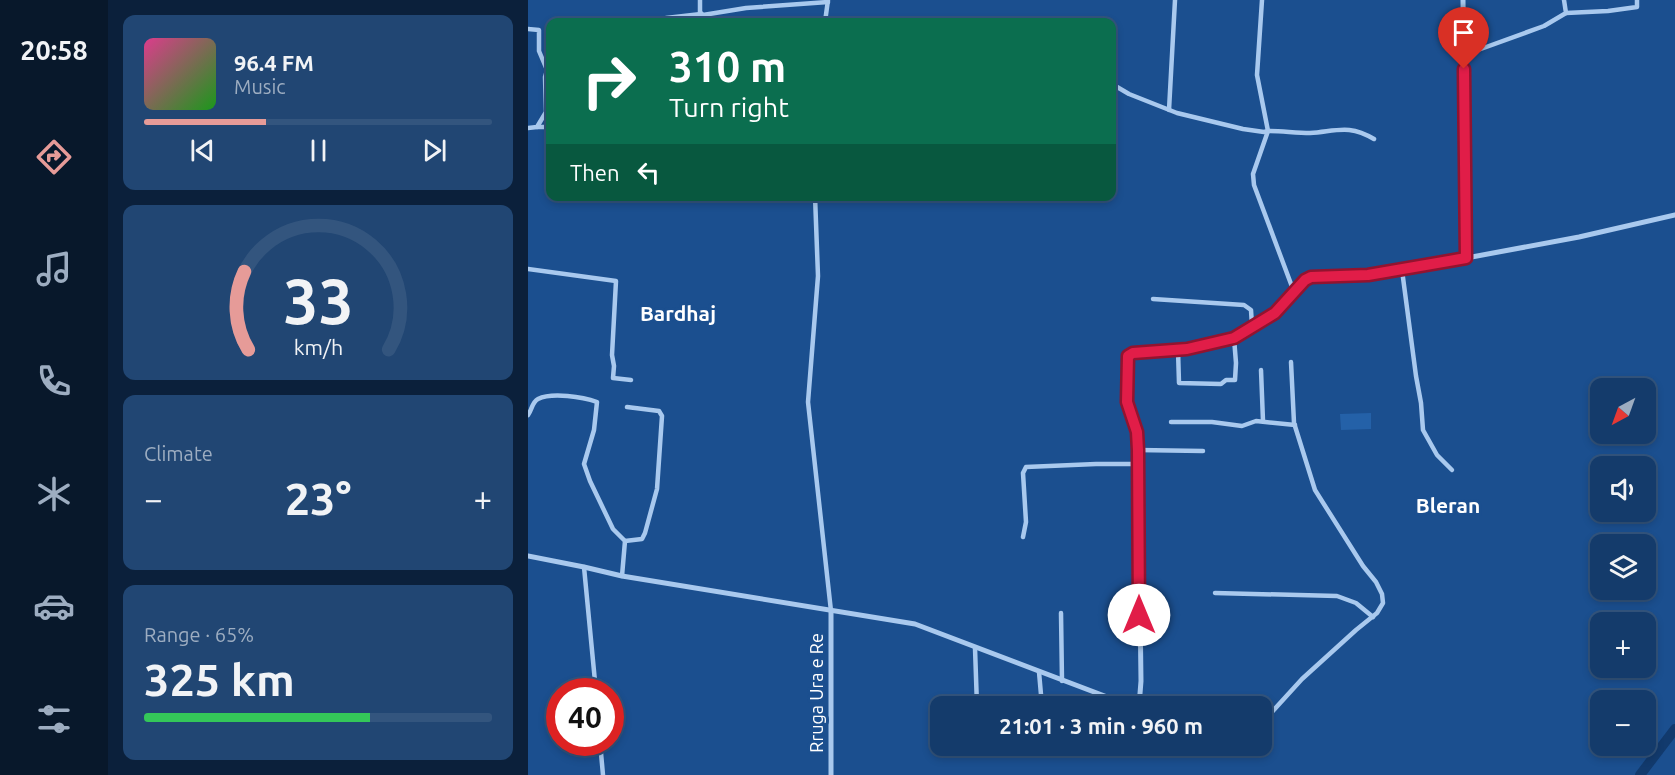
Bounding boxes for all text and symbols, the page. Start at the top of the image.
pin [1438,7,1489,69]
icon: arrive [1447,16,1480,49]
text: 20:58 [20,35,88,65]
icon: right [570,42,648,120]
text: 310 m [669,43,786,90]
text: 96.4 FM [234,50,314,75]
text: Music [234,75,286,98]
text: Turn right [669,92,789,122]
icon: previous [186,134,219,167]
icon: pause [302,134,335,167]
icon: next [418,134,451,167]
icon: directions [33,136,75,178]
icon: left [632,156,665,189]
text: Then [570,160,620,185]
icon: music [33,248,75,290]
text: 33 [283,266,353,336]
district label: Bardhaj [640,301,716,325]
text: km/h [293,335,343,359]
icon: phone [33,360,75,402]
north arrow [1590,378,1656,444]
map controls [1590,378,1656,756]
text: Climate [144,442,213,465]
button: sound [1590,456,1656,522]
icon: climate [33,473,75,515]
text: 23° [285,473,351,524]
text: − [144,480,163,517]
text: + [473,480,492,517]
district label: Bleran [1416,493,1480,517]
button: layers [1590,534,1656,600]
position arrow [1107,583,1171,647]
icon: car [33,585,75,627]
button: + [1590,612,1656,678]
text: Range · 65% [144,623,254,646]
street label: Rruga Ura e Re [806,633,826,753]
text: 325 km [144,654,295,705]
speed limit sign: 40 [546,678,624,756]
button: − [1590,690,1656,756]
icon: filters [33,698,75,740]
text: 21:01 · 3 min · 960 m [999,713,1203,738]

